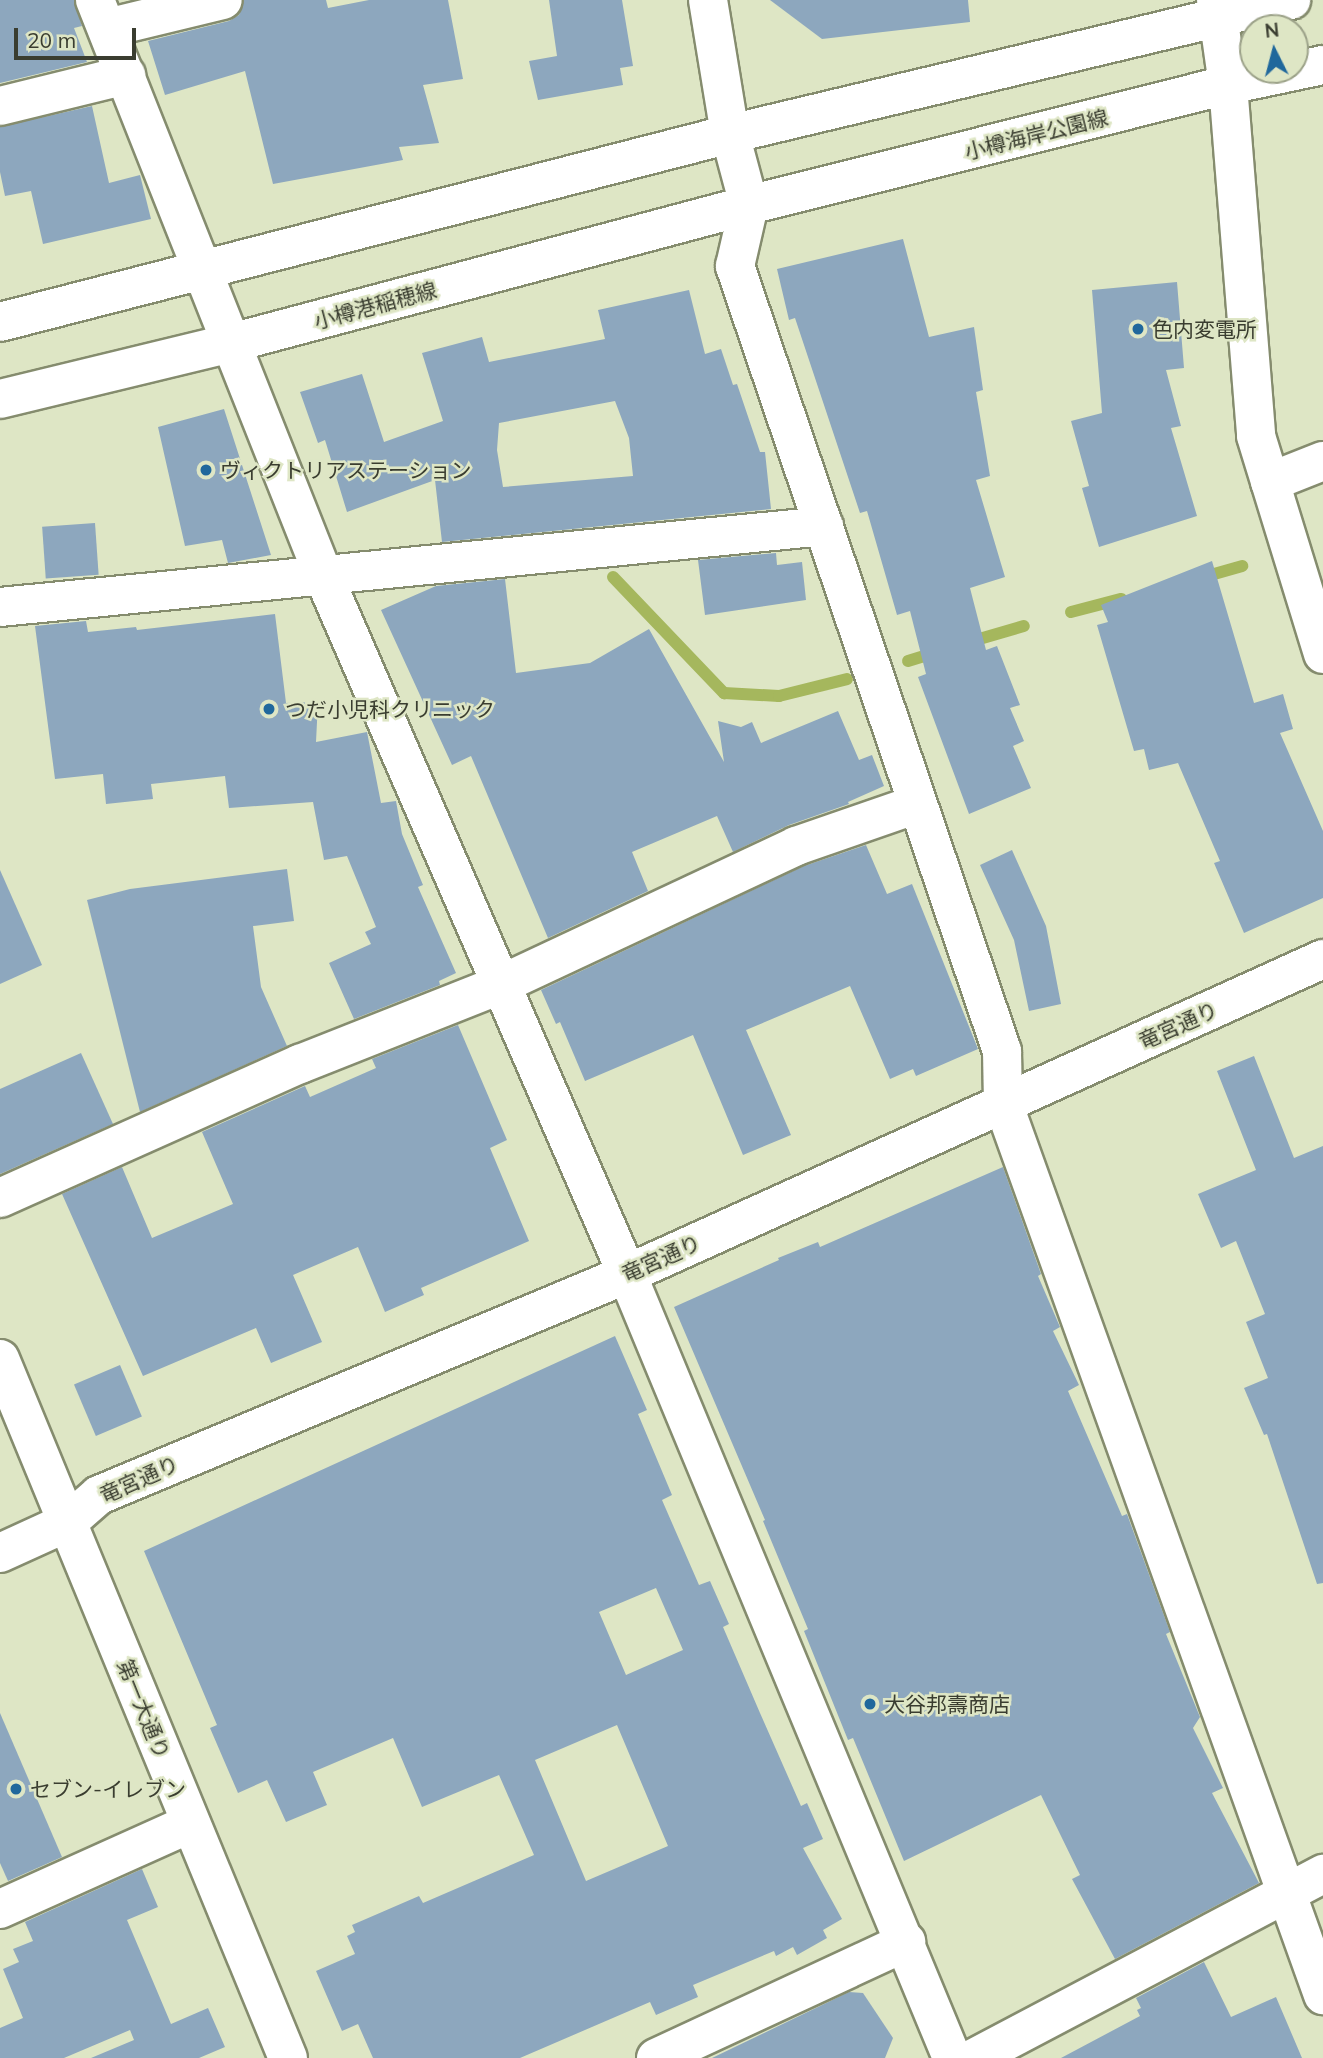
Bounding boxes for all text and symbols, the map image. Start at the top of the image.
scale bar [18,14,140,58]
north arrow [1239,14,1309,84]
text: N [1264,17,1280,43]
text: 20 m [27,27,76,53]
street label: 小樽海岸公園線 [962,104,1110,164]
street label: 小樽港稲穂線 [311,277,439,333]
place label: 色内変電所 [1152,316,1257,342]
marker: 色内変電所 [1130,321,1146,337]
place label: ヴィクトリアステーション [220,457,472,483]
marker: ヴィクトリアステーション [198,462,214,478]
place label: つだ小児科クリニック [285,696,495,722]
marker: つだ小児科クリニック [259,699,279,719]
street label: 竜宮通り [1135,996,1221,1054]
street label: 竜宮通り [618,1229,704,1287]
street label: 竜宮通り [96,1450,182,1508]
street label: 第一大通り [113,1656,175,1762]
place label: 大谷邦壽商店 [884,1691,1010,1717]
marker: 大谷邦壽商店 [862,1696,878,1712]
place label: セブン-イレブン [30,1776,186,1802]
marker: セブン-イレブン [8,1781,24,1797]

